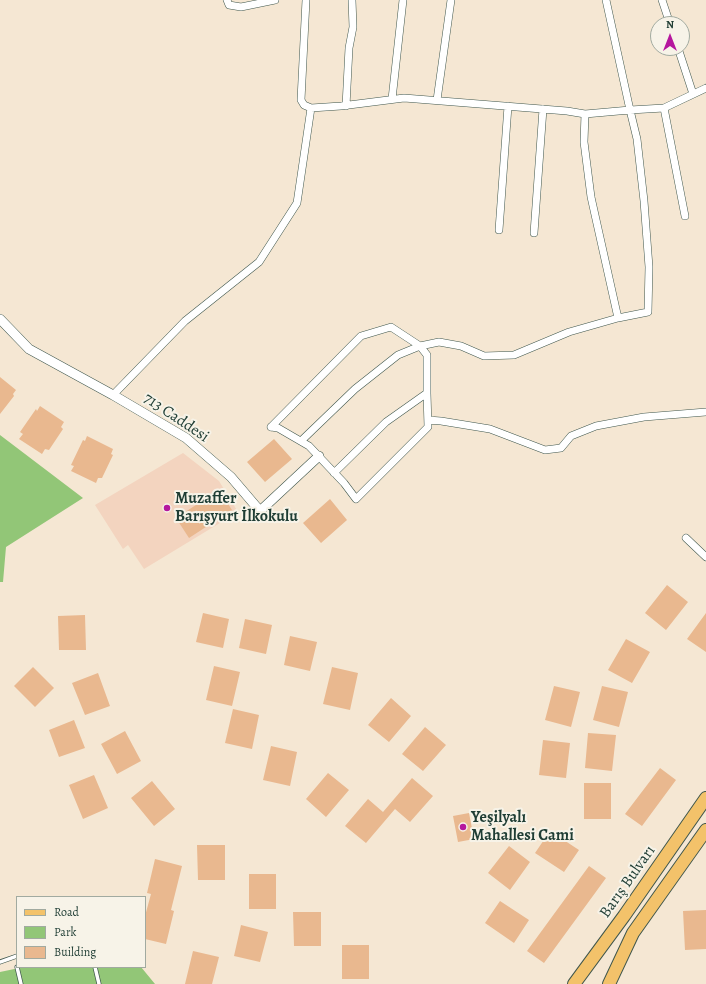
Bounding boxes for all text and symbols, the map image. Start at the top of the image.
north arrow [650,16,690,56]
text: N [666,17,674,32]
street label: 713 Caddesi [140,389,212,447]
place label: Muzaffer Barışyurt İlkokulu [175,489,298,527]
marker: Muzaffer Barışyurt İlkokulu [162,503,172,513]
place label: Yeşilyalı Mahallesi Cami [471,808,574,846]
marker: Yeşilyalı Mahallesi Cami [458,822,468,832]
street label: Barış Bulvarı [596,842,660,922]
legend [16,896,146,968]
text: Road [54,904,79,920]
text: Park [54,924,77,940]
text: Building [54,944,96,960]

